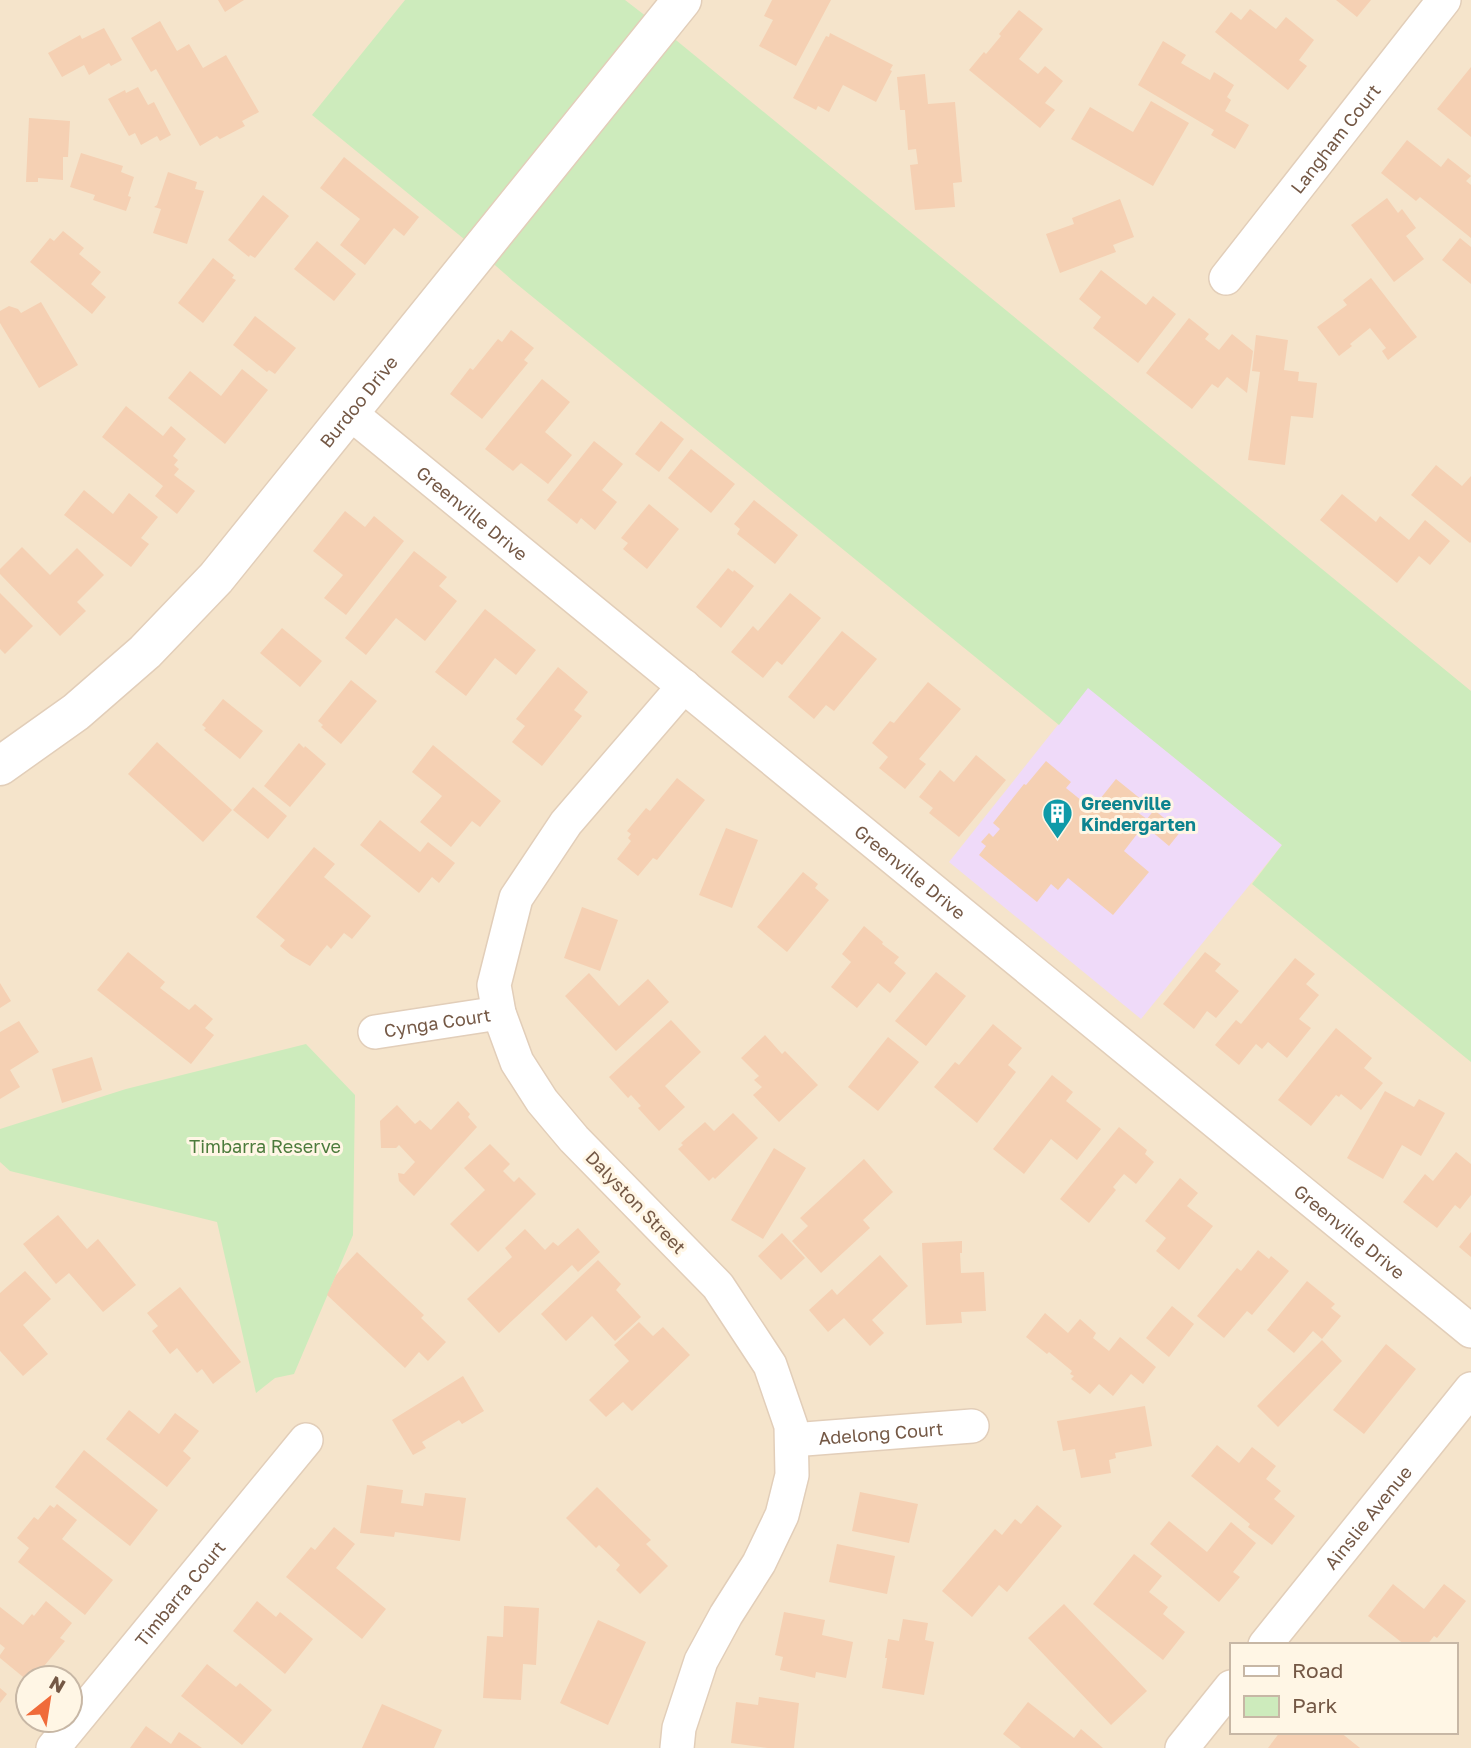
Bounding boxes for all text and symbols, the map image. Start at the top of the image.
street label: Langham Court [1286,80,1385,198]
street label: Burdoo Drive [315,351,402,452]
street label: Greenville Drive [412,461,532,565]
place label: Greenville Kindergarten [1081,792,1196,835]
building icon: Greenville Kindergarten [1041,796,1075,840]
street label: Greenville Drive [850,820,970,924]
street label: Cynga Court [382,1003,492,1041]
park label: Timbarra Reserve [189,1135,341,1157]
street label: Dalyston Street [581,1146,691,1258]
street label: Greenville Drive [1290,1180,1410,1284]
street label: Adelong Court [818,1417,944,1449]
street label: Ainslie Avenue [1320,1461,1416,1573]
street label: Timbarra Court [130,1536,230,1651]
legend [1230,1643,1457,1734]
text: Road [1292,1657,1343,1683]
north arrow [14,1664,84,1734]
text: N [46,1670,70,1697]
text: Park [1292,1692,1338,1718]

